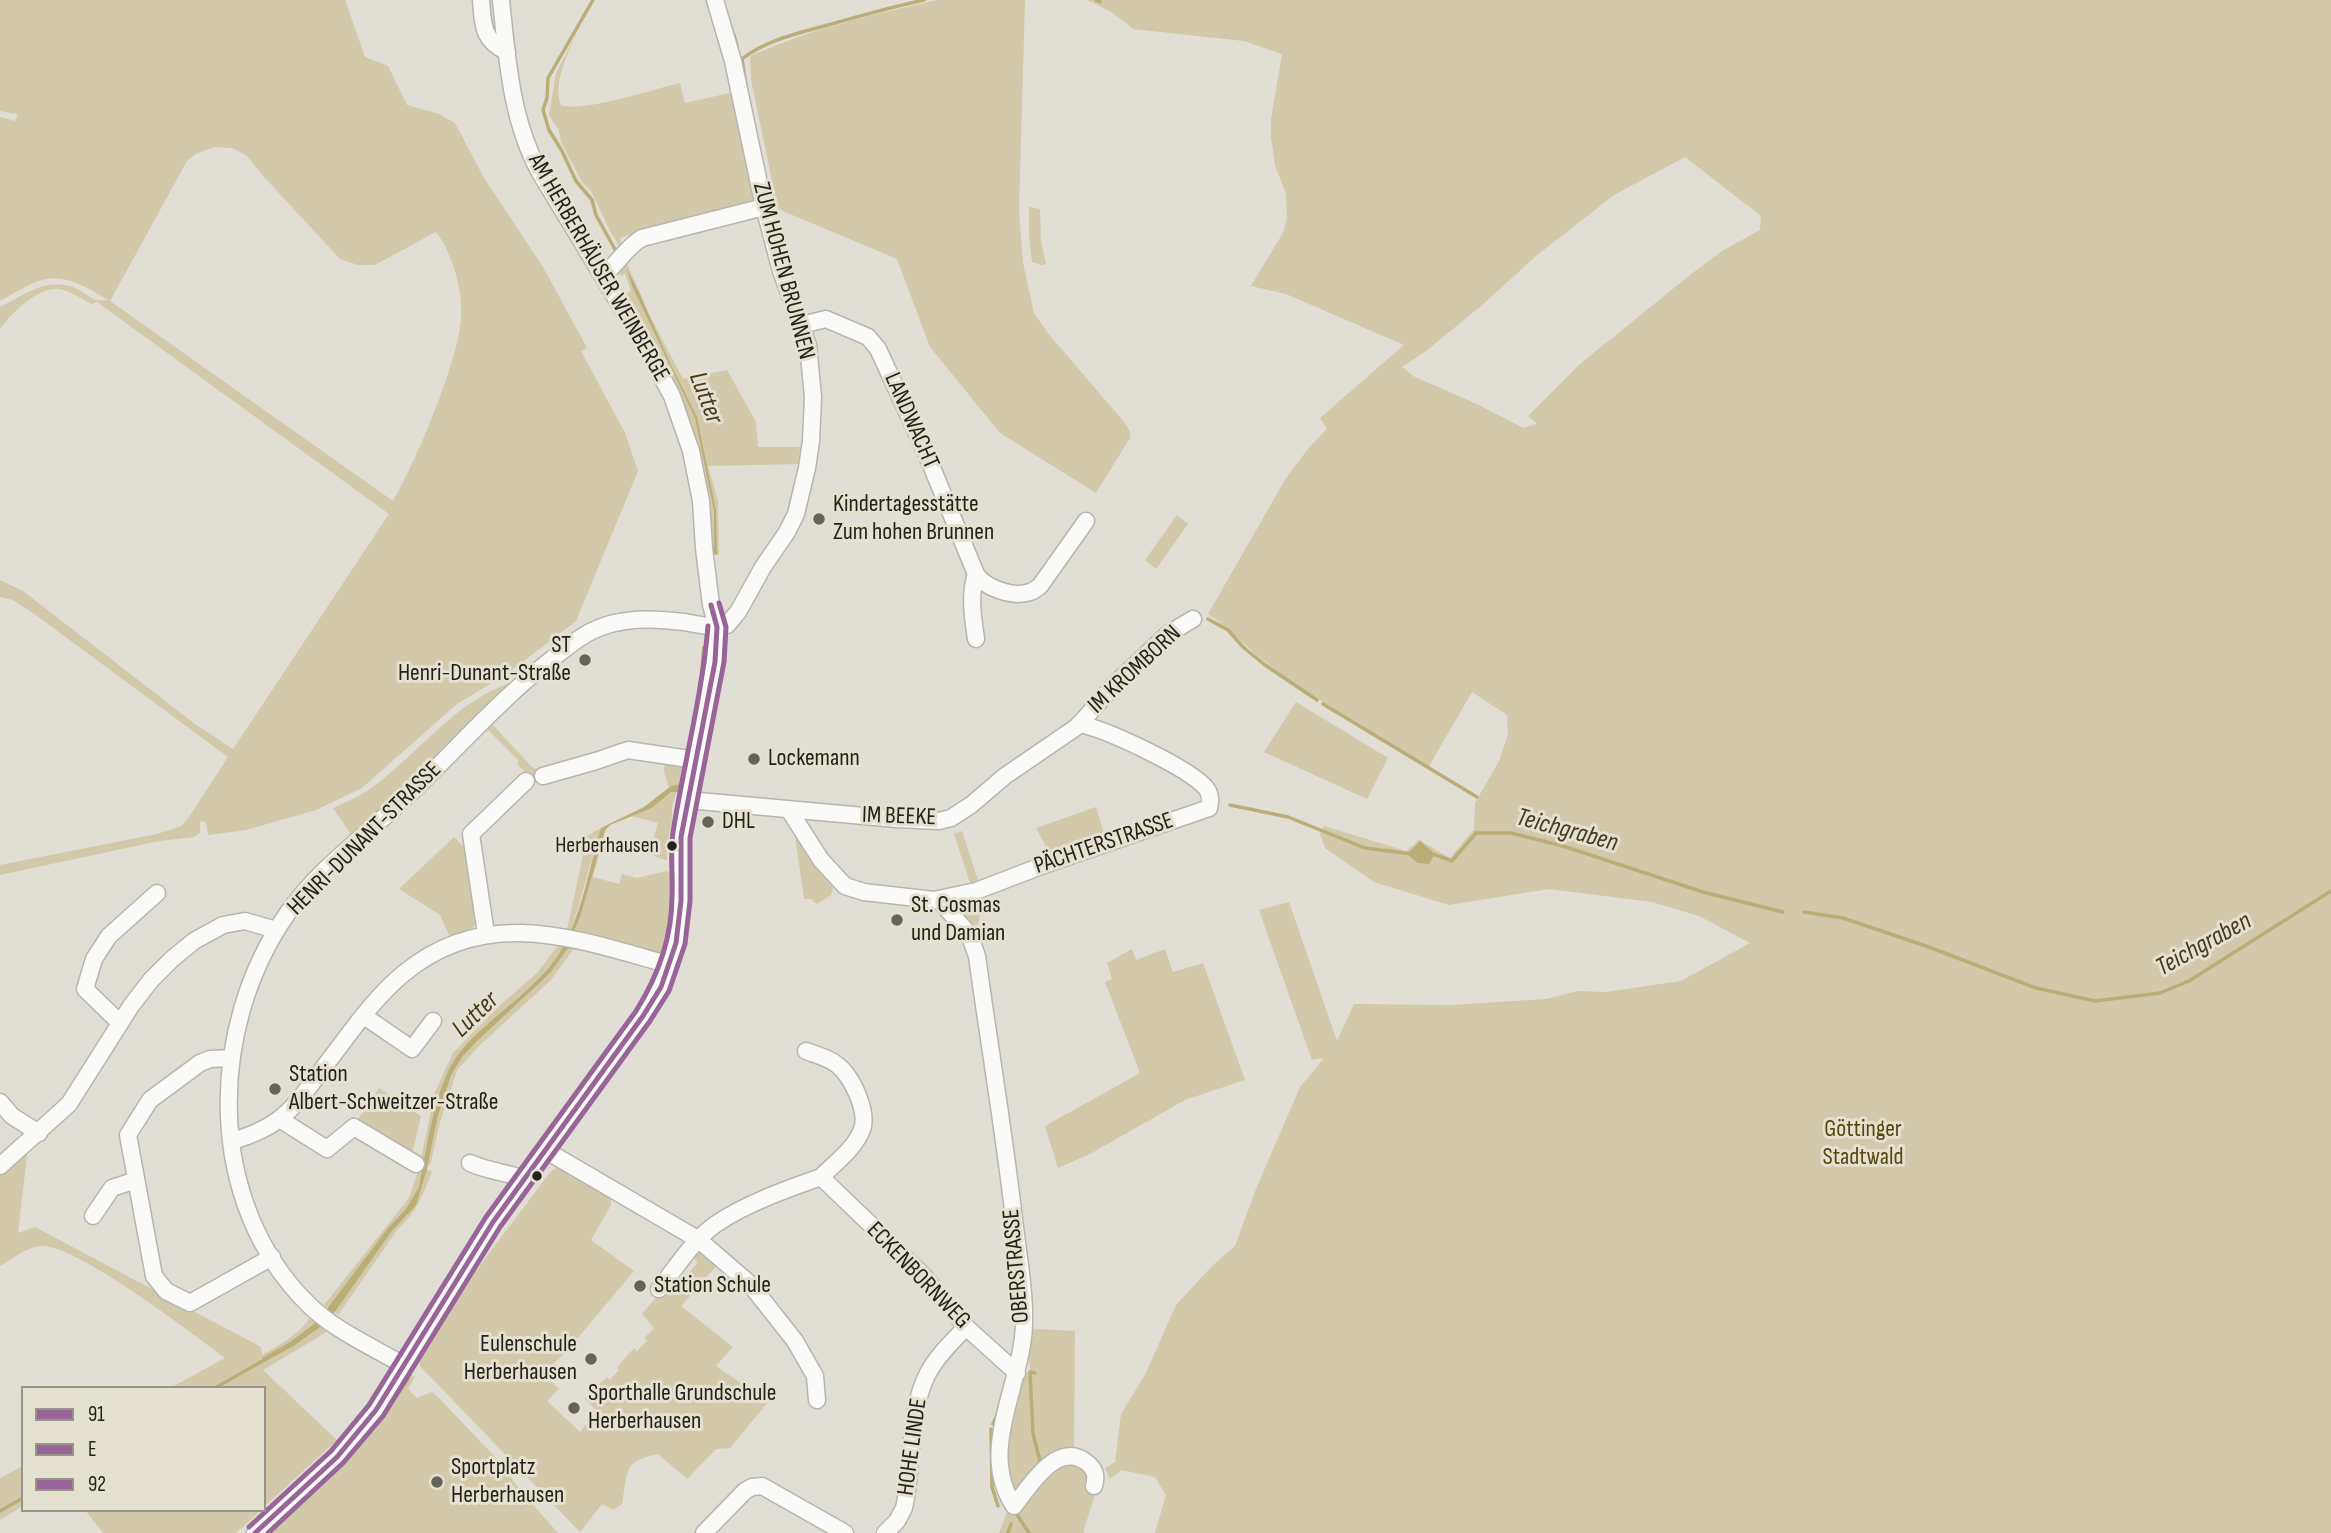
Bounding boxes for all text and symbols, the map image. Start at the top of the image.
street label: AM HERBERHÄUSER WEINBERGE [521,149,675,387]
street label: ZUM HOHEN BRUNNEN [746,179,820,363]
water label: Lutter [681,368,729,428]
street label: LANDWACHT [877,369,945,473]
place label: Kindertagesstätte Zum hohen Brunnen [833,491,994,547]
marker: Kindertagesstätte Zum hohen Brunnen [811,511,827,527]
street label: IM KROMBORN [1083,620,1187,720]
place label: ST Henri-Dunant-Straße [398,632,571,688]
marker: ST Henri-Dunant-Straße [577,652,593,668]
place label: Lockemann [768,745,860,773]
marker: Lockemann [746,751,762,767]
street label: HENRI-DUNANT-STRASSE [282,756,448,922]
street label: IM BEEKE [862,801,936,833]
water label: Teichgraben [1513,802,1621,860]
street label: PÄCHTERSTRASSE [1031,807,1177,881]
place label: DHL [722,808,755,836]
marker: DHL [700,814,716,830]
place label: Herberhausen [555,833,659,859]
marker: Herberhausen [665,839,679,853]
place label: St. Cosmas und Damian [911,892,1005,948]
water label: Teichgraben [2151,906,2257,984]
marker: St. Cosmas und Damian [889,912,905,928]
water label: Lutter [446,985,506,1045]
place label: Station Albert-Schweitzer-Straße [289,1061,498,1117]
marker: Station Albert-Schweitzer-Straße [267,1081,283,1097]
park label: Göttinger Stadtwald [1823,1116,1903,1172]
unlabelled marker [530,1169,544,1183]
street label: OBERSTRASSE [998,1208,1036,1324]
street label: ECKENBORNWEG [860,1217,976,1335]
place label: Station Schule [654,1272,771,1300]
marker: Station Schule [632,1278,648,1294]
place label: Eulenschule Herberhausen [464,1331,577,1387]
marker: Eulenschule Herberhausen [583,1351,599,1367]
place label: Sporthalle Grundschule Herberhausen [588,1380,776,1436]
legend [21,1386,266,1512]
street label: HOHE LINDE [892,1397,934,1497]
marker: Sporthalle Grundschule Herberhausen [566,1400,582,1416]
text: 91 [88,1402,105,1427]
text: E [88,1437,97,1462]
place label: Sportplatz Herberhausen [451,1454,564,1510]
text: 92 [88,1472,106,1497]
marker: Sportplatz Herberhausen [429,1474,445,1490]

